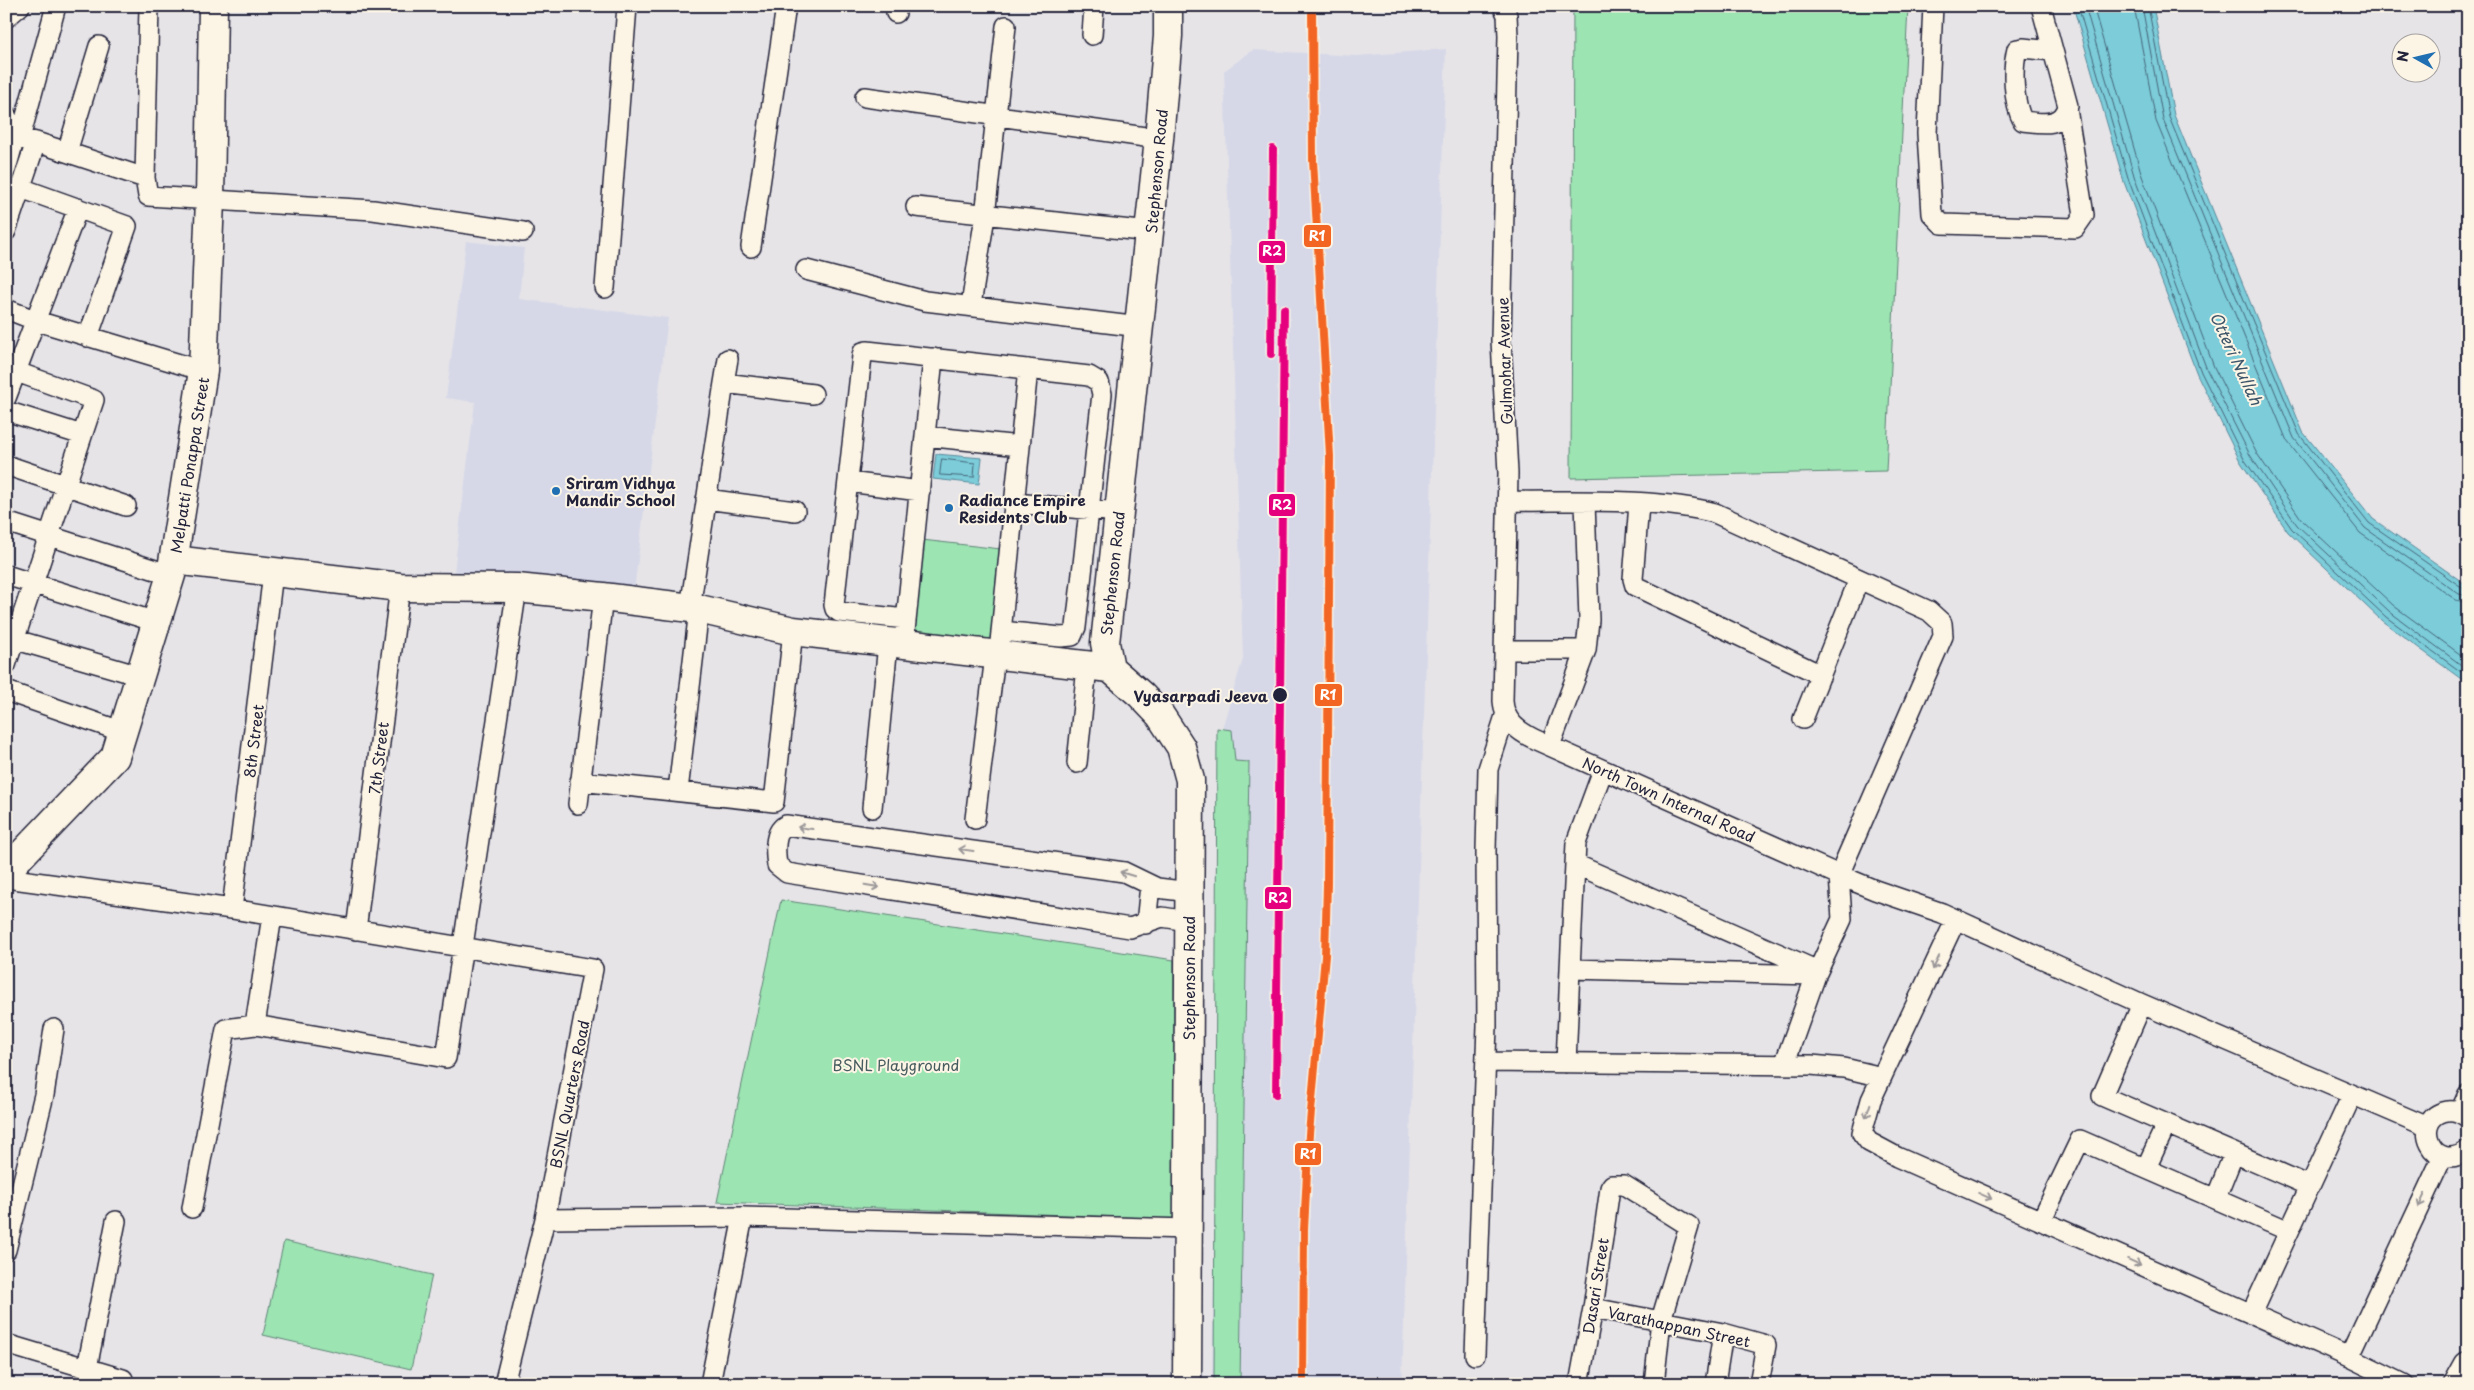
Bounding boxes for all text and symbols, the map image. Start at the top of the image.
north arrow [2392,32,2442,82]
text: N [2391,49,2414,63]
street label: Stephenson Road [1139,108,1173,234]
line badge: R1 [1303,224,1332,248]
text: R1 [1309,225,1326,246]
line badge: R2 [1258,240,1286,264]
text: R2 [1262,240,1282,261]
street label: Gulmohar Avenue [1490,297,1518,425]
water label: Otteri Nullah [2205,308,2269,409]
street label: Melpatti Ponappa Street [164,375,214,555]
place label: Sriram Vidhya Mandir School [566,471,676,511]
marker: Sriram Vidhya Mandir School [550,485,562,497]
place label: Radiance Empire Residents Club [959,488,1086,528]
line badge: R2 [1268,493,1296,517]
text: R2 [1272,494,1292,515]
marker: Radiance Empire Residents Club [943,502,955,514]
street label: Stephenson Road [1094,510,1130,636]
line badge: R1 [1314,683,1343,707]
place label: Vyasarpadi Jeeva [1133,684,1269,707]
text: R1 [1320,684,1337,705]
marker: Vyasarpadi Jeeva [1271,686,1289,704]
street label: 8th Street [237,703,269,779]
street label: 7th Street [362,720,394,796]
street label: North Town Internal Road [1579,750,1759,848]
one-way arrow [798,822,814,832]
one-way arrow [959,845,975,855]
one-way arrow [1119,869,1135,879]
one-way arrow [864,882,880,892]
line badge: R2 [1264,886,1292,910]
text: R2 [1268,887,1288,908]
street label: Stephenson Road [1177,916,1200,1040]
one-way arrow [1930,956,1940,971]
street label: BSNL Quarters Road [543,1018,595,1170]
park label: BSNL Playground [833,1053,959,1076]
one-way arrow [1862,1103,1872,1119]
line badge: R1 [1294,1142,1322,1166]
text: R1 [1300,1143,1317,1164]
one-way arrow [1977,1192,1992,1202]
one-way arrow [2416,1192,2426,1207]
street label: Dasari Street [1576,1236,1614,1336]
one-way arrow [2126,1258,2141,1268]
street label: Varathappan Street [1606,1300,1752,1352]

